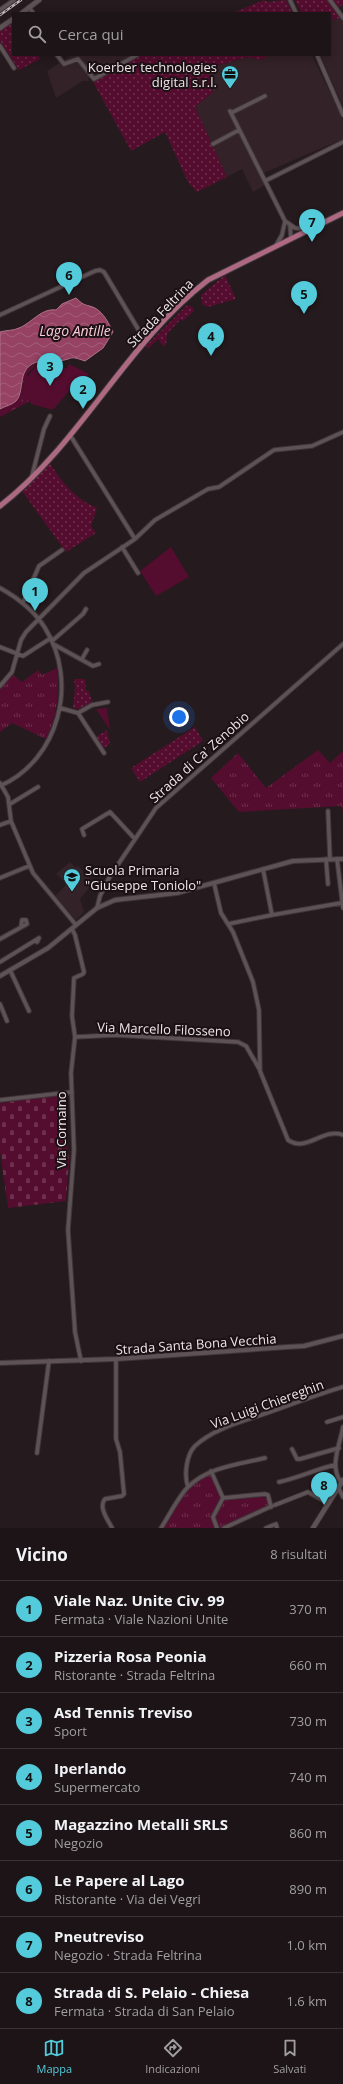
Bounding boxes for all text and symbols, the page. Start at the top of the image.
search box [12,12,331,56]
icon: search [26,23,48,45]
text: Cerca qui [58,24,124,44]
place label: Koerber technologies digital s.r.l. [88,58,217,91]
office icon: Koerber technologies digital s.r.l. [220,64,240,89]
pin: 7 [299,209,325,242]
pin: 6 [56,262,82,295]
street label: Strada Feltrina [123,275,197,351]
pin: 5 [291,281,317,314]
water label: Lago Antille [39,321,111,340]
pin: 4 [198,323,224,356]
pin: 3 [37,353,63,386]
pin: 2 [70,376,96,409]
pin: 1 [22,578,48,611]
street label: Strada di Ca' Zenobio [145,707,253,807]
your location [169,707,189,727]
place label: Scuola Primaria "Giuseppe Toniolo" [85,861,201,894]
school or university icon: Scuola Primaria "Giuseppe Toniolo" [62,867,82,892]
street label: Via Marcello Filosseno [97,1018,231,1040]
street label: Via Cornaino [52,1091,70,1169]
street label: Strada Santa Bona Vecchia [115,1329,277,1359]
street label: Via Luigi Chiereghin [208,1375,326,1433]
pin: 8 [311,1472,337,1505]
text: Vicino [16,1543,68,1566]
text: 8 risultati [270,1545,327,1563]
text: Viale Naz. Unite Civ. 99 [54,1590,225,1610]
text: 1 [25,1600,33,1618]
text: 370 m [289,1600,327,1618]
text: Fermata · Viale Nazioni Unite [54,1610,228,1628]
text: Pizzeria Rosa Peonia [54,1646,207,1666]
text: 2 [25,1656,33,1674]
text: 660 m [289,1656,327,1674]
text: Ristorante · Strada Feltrina [54,1666,215,1684]
text: Asd Tennis Treviso [54,1702,193,1722]
text: 3 [25,1712,33,1730]
text: 730 m [289,1712,327,1730]
text: Sport [54,1722,87,1740]
text: Iperlando [54,1758,126,1778]
text: 4 [25,1768,33,1786]
text: 740 m [289,1768,327,1786]
text: Supermercato [54,1778,140,1796]
text: Magazzino Metalli SRLS [54,1814,228,1834]
text: 5 [25,1824,33,1842]
text: 860 m [289,1824,327,1842]
text: Negozio [54,1834,103,1852]
text: Le Papere al Lago [54,1870,184,1890]
text: 6 [25,1880,33,1898]
text: 890 m [289,1880,327,1898]
text: Ristorante · Via dei Vegri [54,1890,201,1908]
text: Pneutreviso [54,1926,144,1946]
text: 7 [25,1936,33,1954]
text: 1.0 km [286,1936,327,1954]
text: Negozio · Strada Feltrina [54,1946,202,1964]
text: Strada di S. Pelaio - Chiesa [54,1982,249,2002]
text: 8 [25,1992,33,2010]
text: 1.6 km [286,1992,327,2010]
text: Fermata · Strada di San Pelaio [54,2002,235,2020]
tab: Mappa [37,2037,72,2076]
tab: Indicazioni [145,2037,200,2076]
tab: Salvati [273,2037,306,2076]

